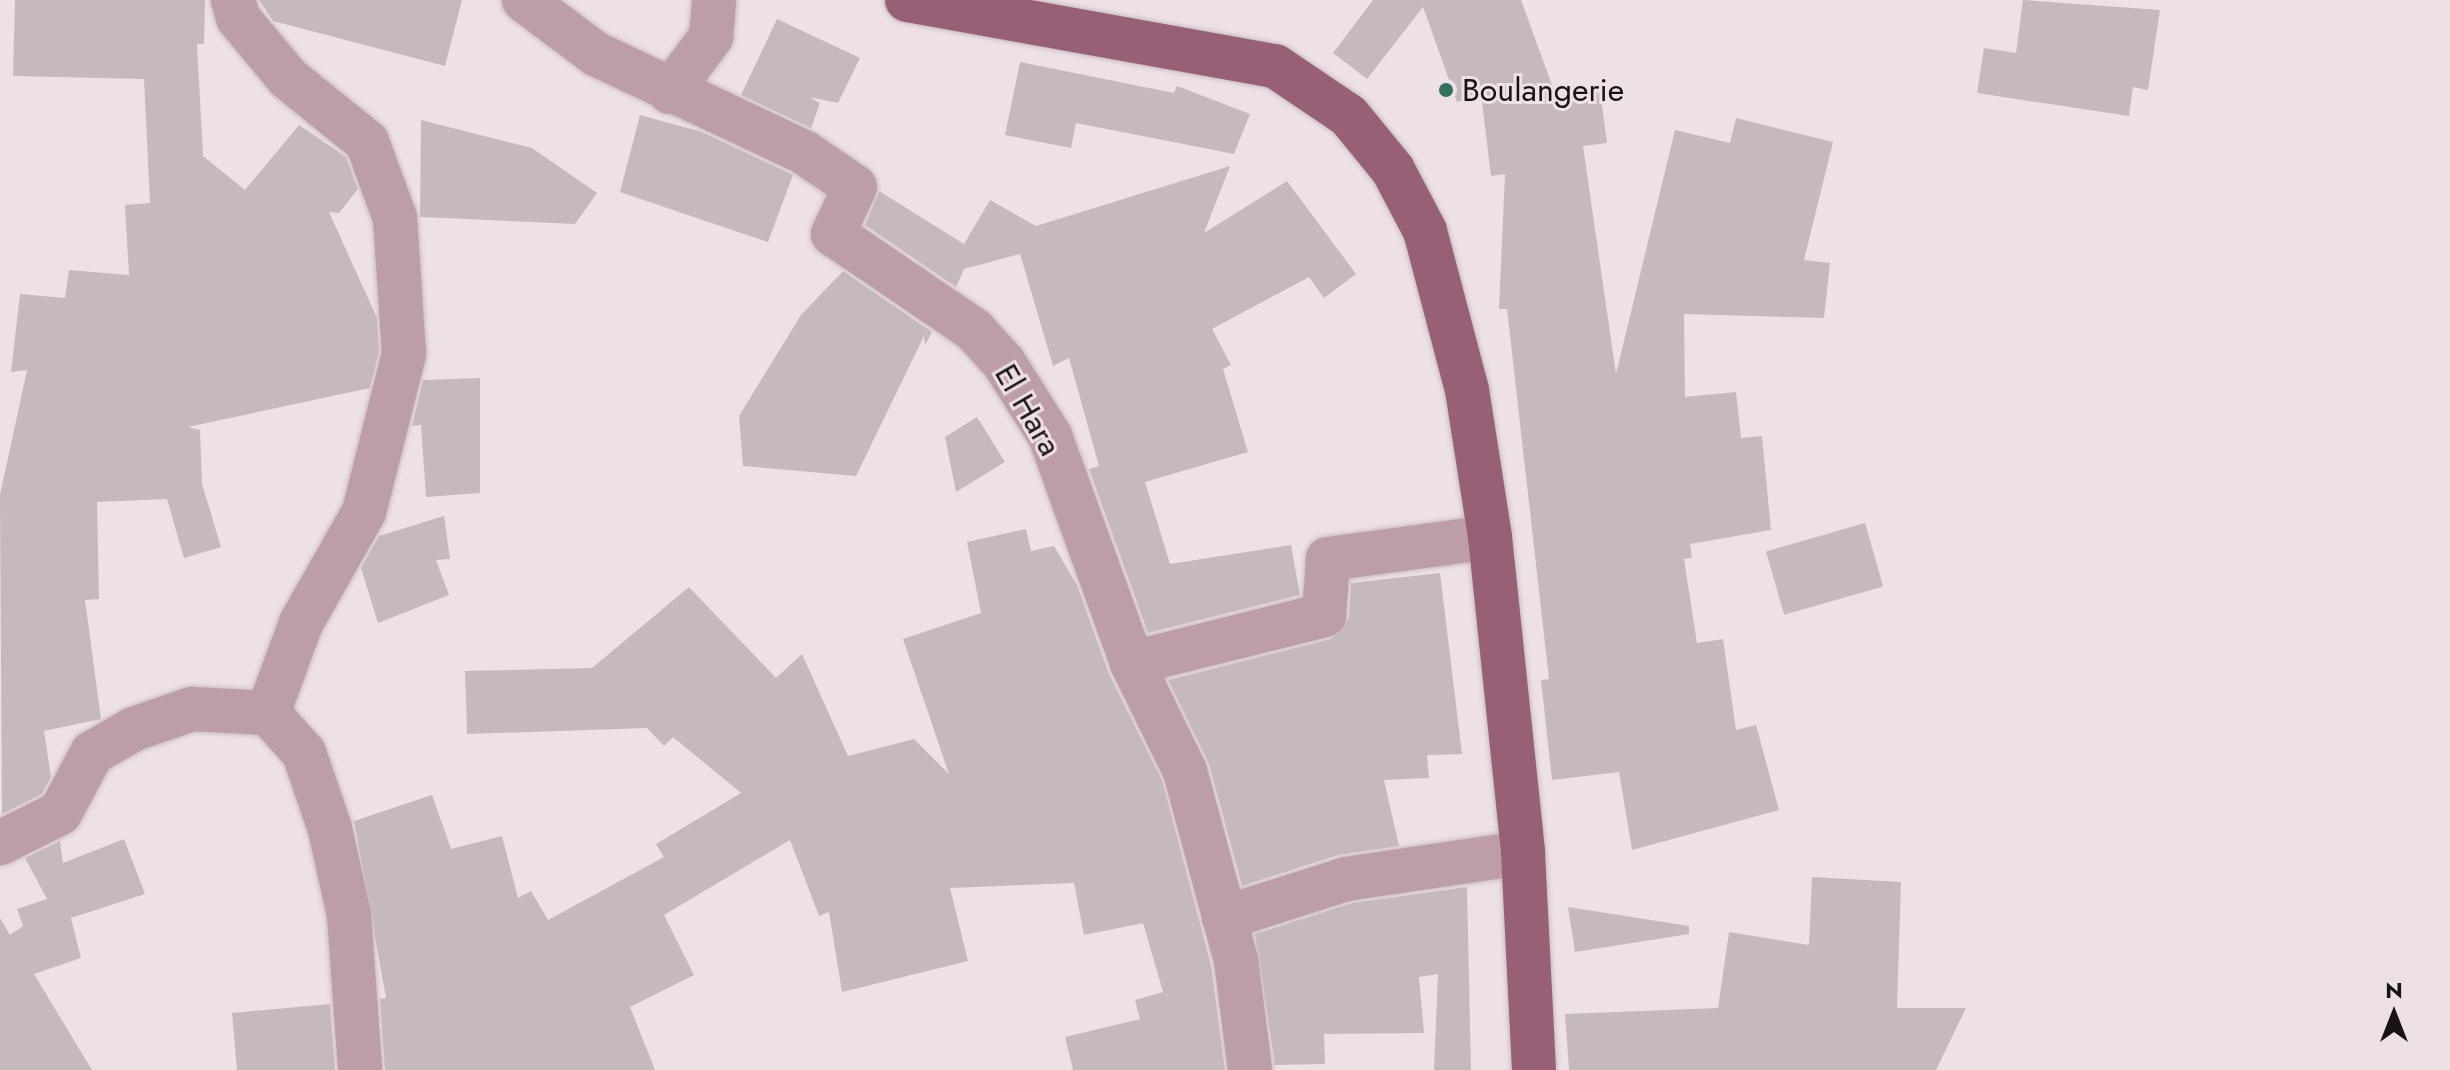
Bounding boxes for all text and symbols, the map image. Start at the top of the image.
place label: Boulangerie [1462,71,1624,109]
marker: Boulangerie [1437,81,1455,99]
street label: El Hara [987,357,1069,463]
north arrow [2354,974,2434,1054]
text: N [2385,974,2403,1006]

